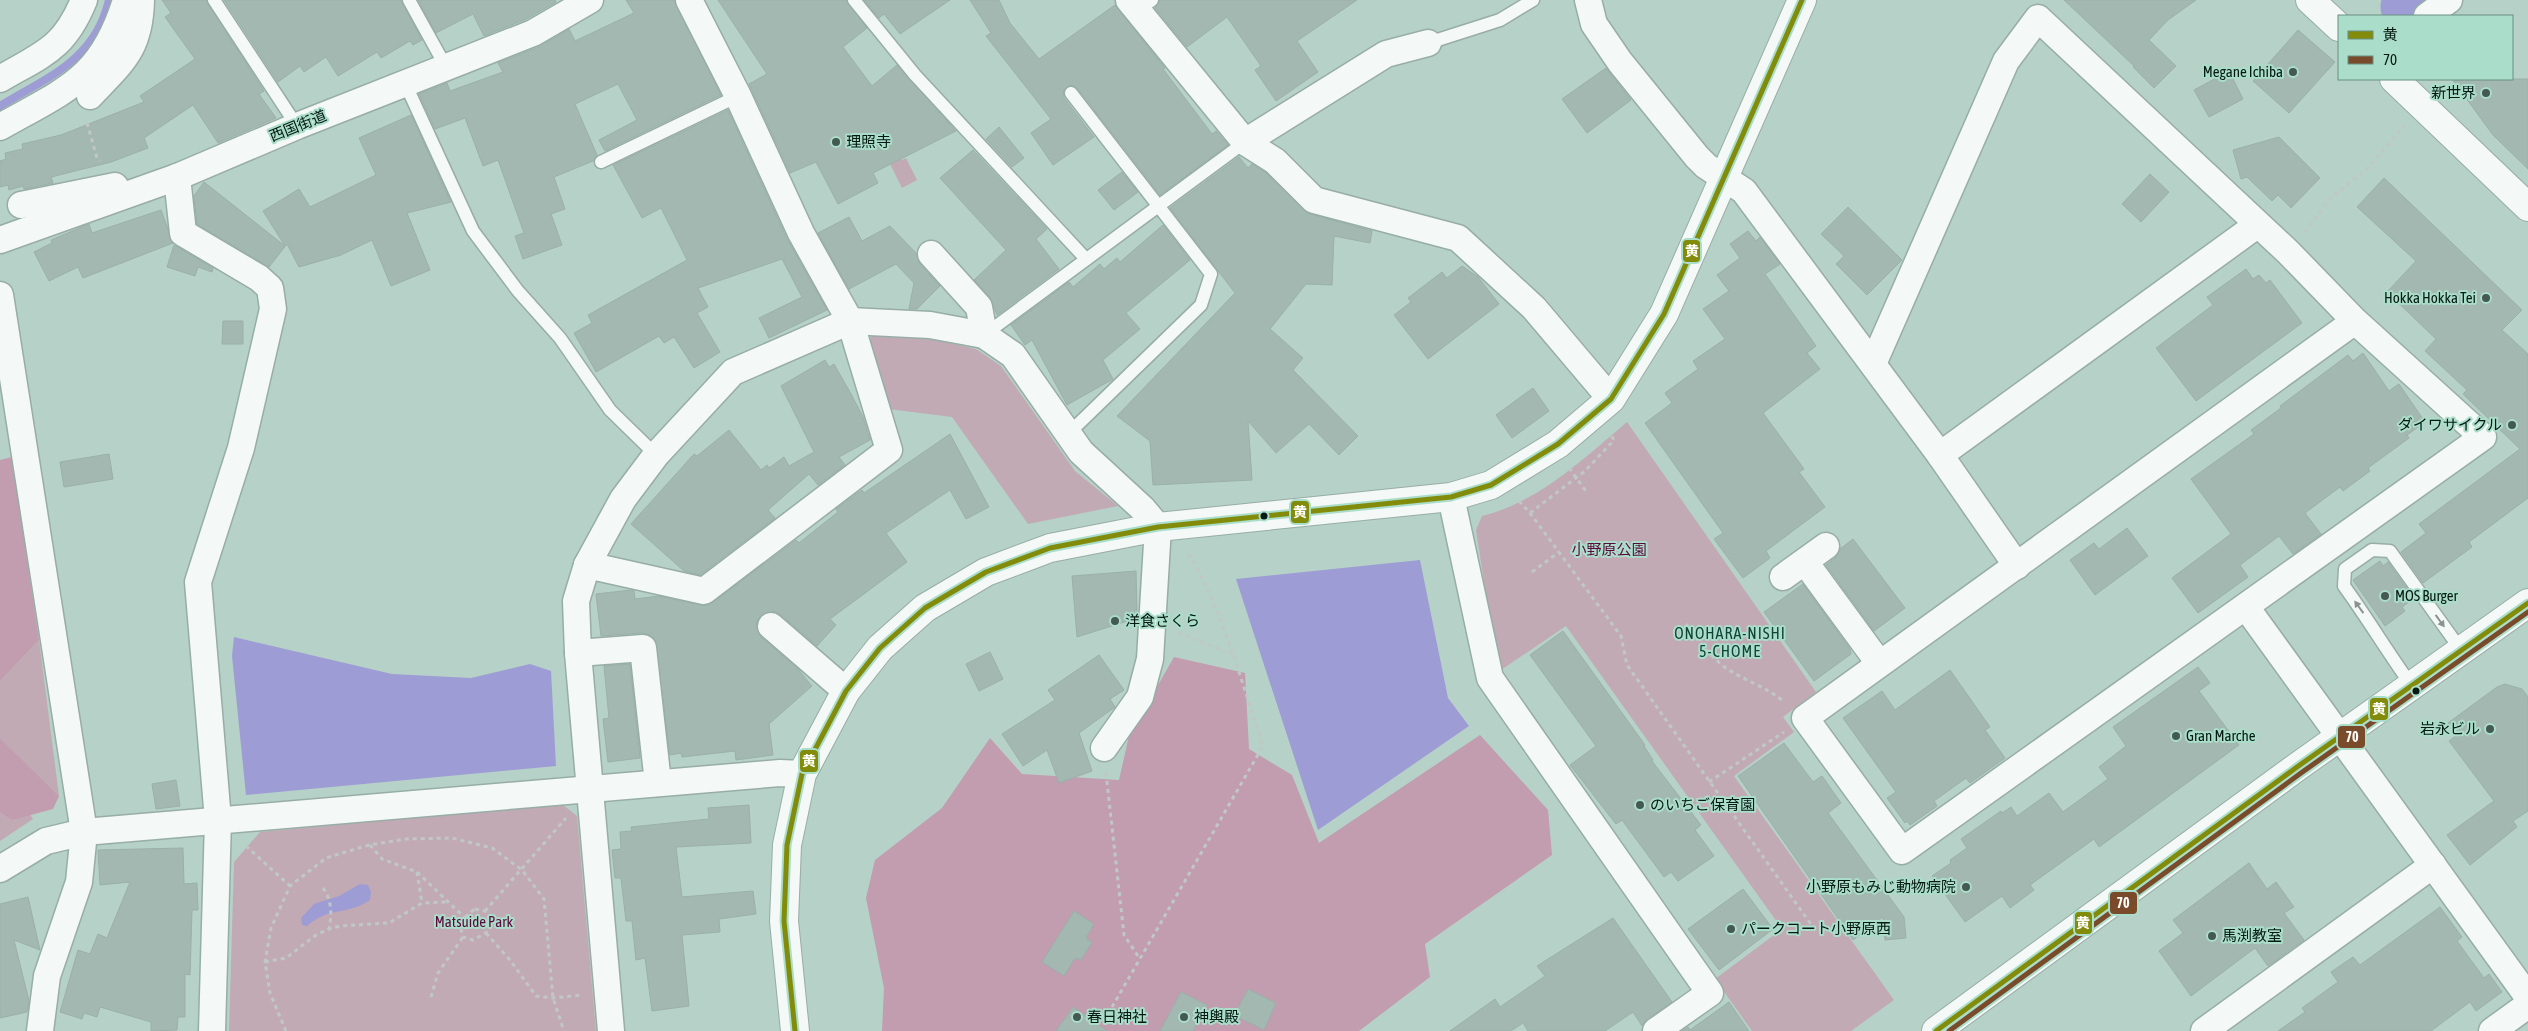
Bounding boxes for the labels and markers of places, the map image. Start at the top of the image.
place label: Megane Ichiba [2203,63,2283,80]
marker: Megane Ichiba [2287,66,2299,78]
place label: 新世界 [2431,84,2476,101]
marker: 新世界 [2480,87,2492,99]
place label: 理照寺 [846,133,891,150]
marker: 理照寺 [830,136,842,148]
place label: Hokka Hokka Tei [2384,289,2476,306]
marker: Hokka Hokka Tei [2480,292,2492,304]
place label: ダイワサイクル [2398,416,2502,433]
marker: ダイワサイクル [2506,419,2518,431]
unlabelled marker [1259,511,1269,521]
place label: MOS Burger [2395,587,2458,604]
marker: MOS Burger [2379,590,2391,602]
place label: 洋食さくら [1125,612,1200,629]
marker: 洋食さくら [1109,615,1121,627]
unlabelled marker [2411,686,2421,696]
place label: 岩永ビル [2420,720,2480,737]
marker: 岩永ビル [2484,723,2496,735]
place label: Gran Marche [2186,727,2256,744]
marker: Gran Marche [2170,730,2182,742]
place label: のいちご保育園 [1650,796,1755,813]
marker: のいちご保育園 [1634,799,1646,811]
place label: 小野原もみじ動物病院 [1806,878,1956,895]
marker: 小野原もみじ動物病院 [1960,881,1972,893]
place label: パークコート小野原西 [1741,920,1891,937]
marker: パークコート小野原西 [1725,923,1737,935]
place label: 馬渕教室 [2222,927,2282,944]
marker: 馬渕教室 [2206,930,2218,942]
place label: 春日神社 [1087,1008,1147,1025]
place label: 神輿殿 [1194,1008,1239,1025]
marker: 春日神社 [1071,1011,1083,1023]
marker: 神輿殿 [1178,1011,1190,1023]

